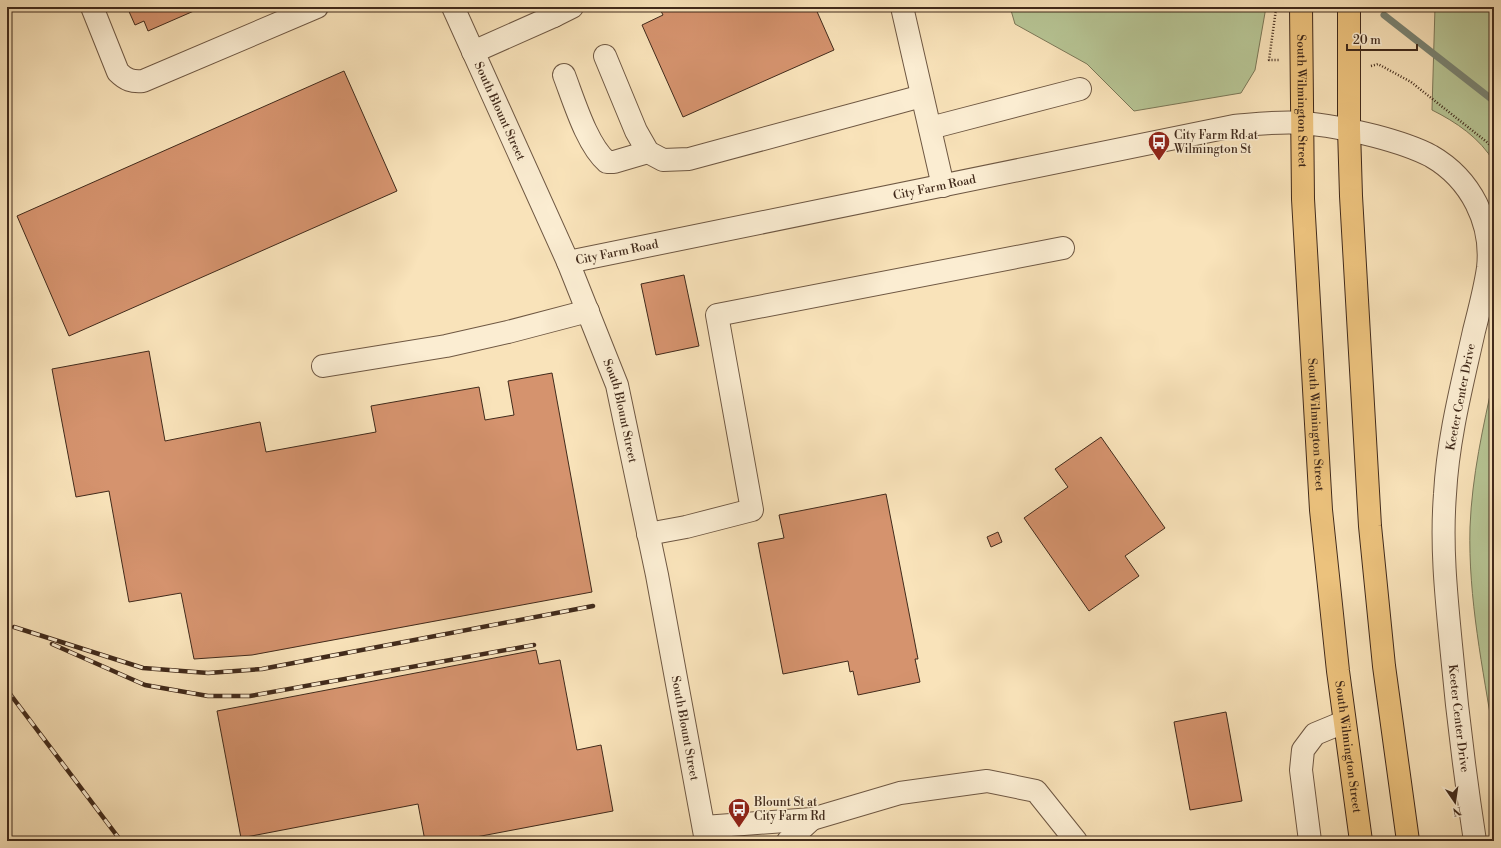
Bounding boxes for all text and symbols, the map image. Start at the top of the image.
scale bar [1347,26,1417,52]
text: 20 m [1353,33,1381,48]
street label: South Wilmington Street [1294,34,1310,169]
street label: South Blount Street [471,59,529,163]
place label: City Farm Rd at Wilmington St [1173,128,1259,157]
bus stop icon: City Farm Rd at Wilmington St [1146,129,1172,162]
street label: City Farm Road [892,171,977,203]
street label: City Farm Road [574,236,660,268]
street label: Keeter Center Drive [1443,342,1479,452]
street label: South Blount Street [600,357,641,465]
street label: South Wilmington Street [1305,358,1327,492]
street label: Keeter Center Drive [1445,664,1473,773]
street label: South Blount Street [668,674,702,783]
street label: South Wilmington Street [1332,680,1365,815]
north arrow [1435,782,1475,822]
place label: Blount St at City Farm Rd [753,795,826,824]
bus stop icon: Blount St at City Farm Rd [726,796,752,829]
text: N [1451,803,1463,819]

